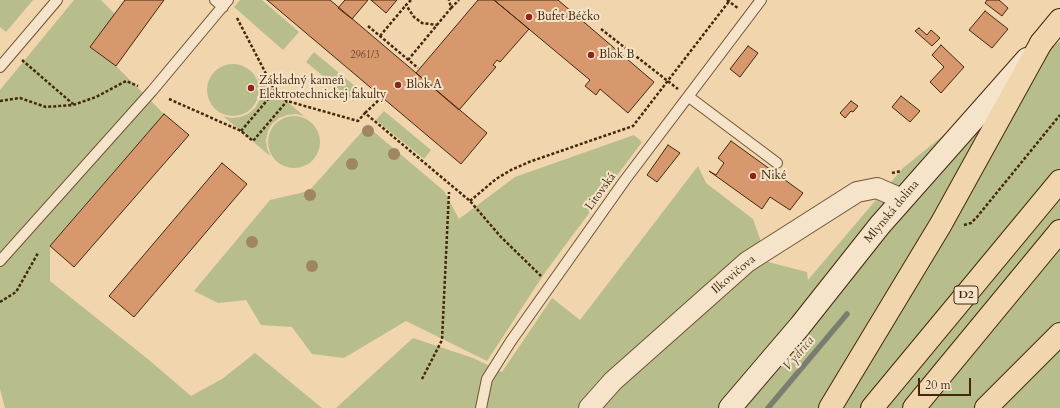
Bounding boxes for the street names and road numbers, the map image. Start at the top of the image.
street label: Litovská [583,171,619,213]
street label: Mlynská dolina [862,178,922,246]
street label: Ilkovičova [709,253,759,297]
road number: D2 [954,286,978,304]

